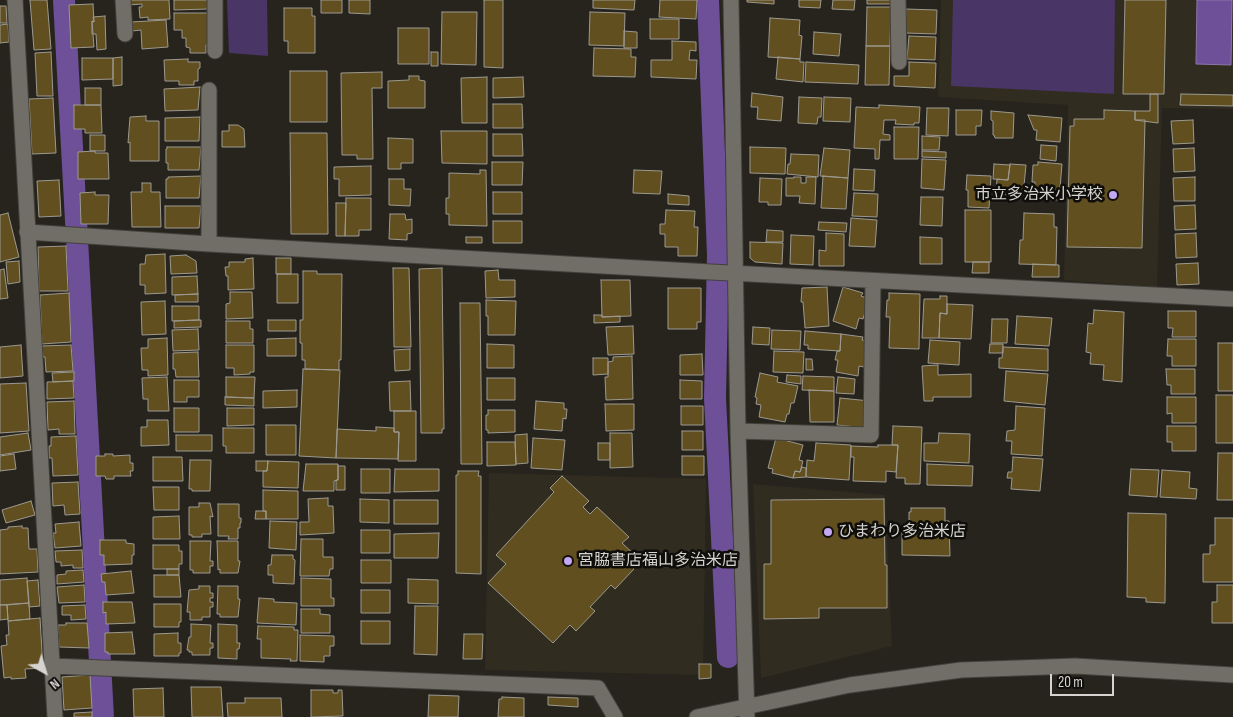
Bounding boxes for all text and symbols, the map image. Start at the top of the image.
place label: 市立多治米小学校 [975,185,1103,205]
marker: 市立多治米小学校 [1107,189,1119,201]
place label: ひまわり多治米店 [838,522,966,542]
marker: ひまわり多治米店 [822,526,834,538]
place label: 宮脇書店福山多治米店 [578,551,738,571]
marker: 宮脇書店福山多治米店 [562,555,574,567]
north arrow [20,647,70,697]
scale bar [1053,664,1117,696]
text: 20 m [1058,673,1083,692]
text: N [47,675,63,693]

